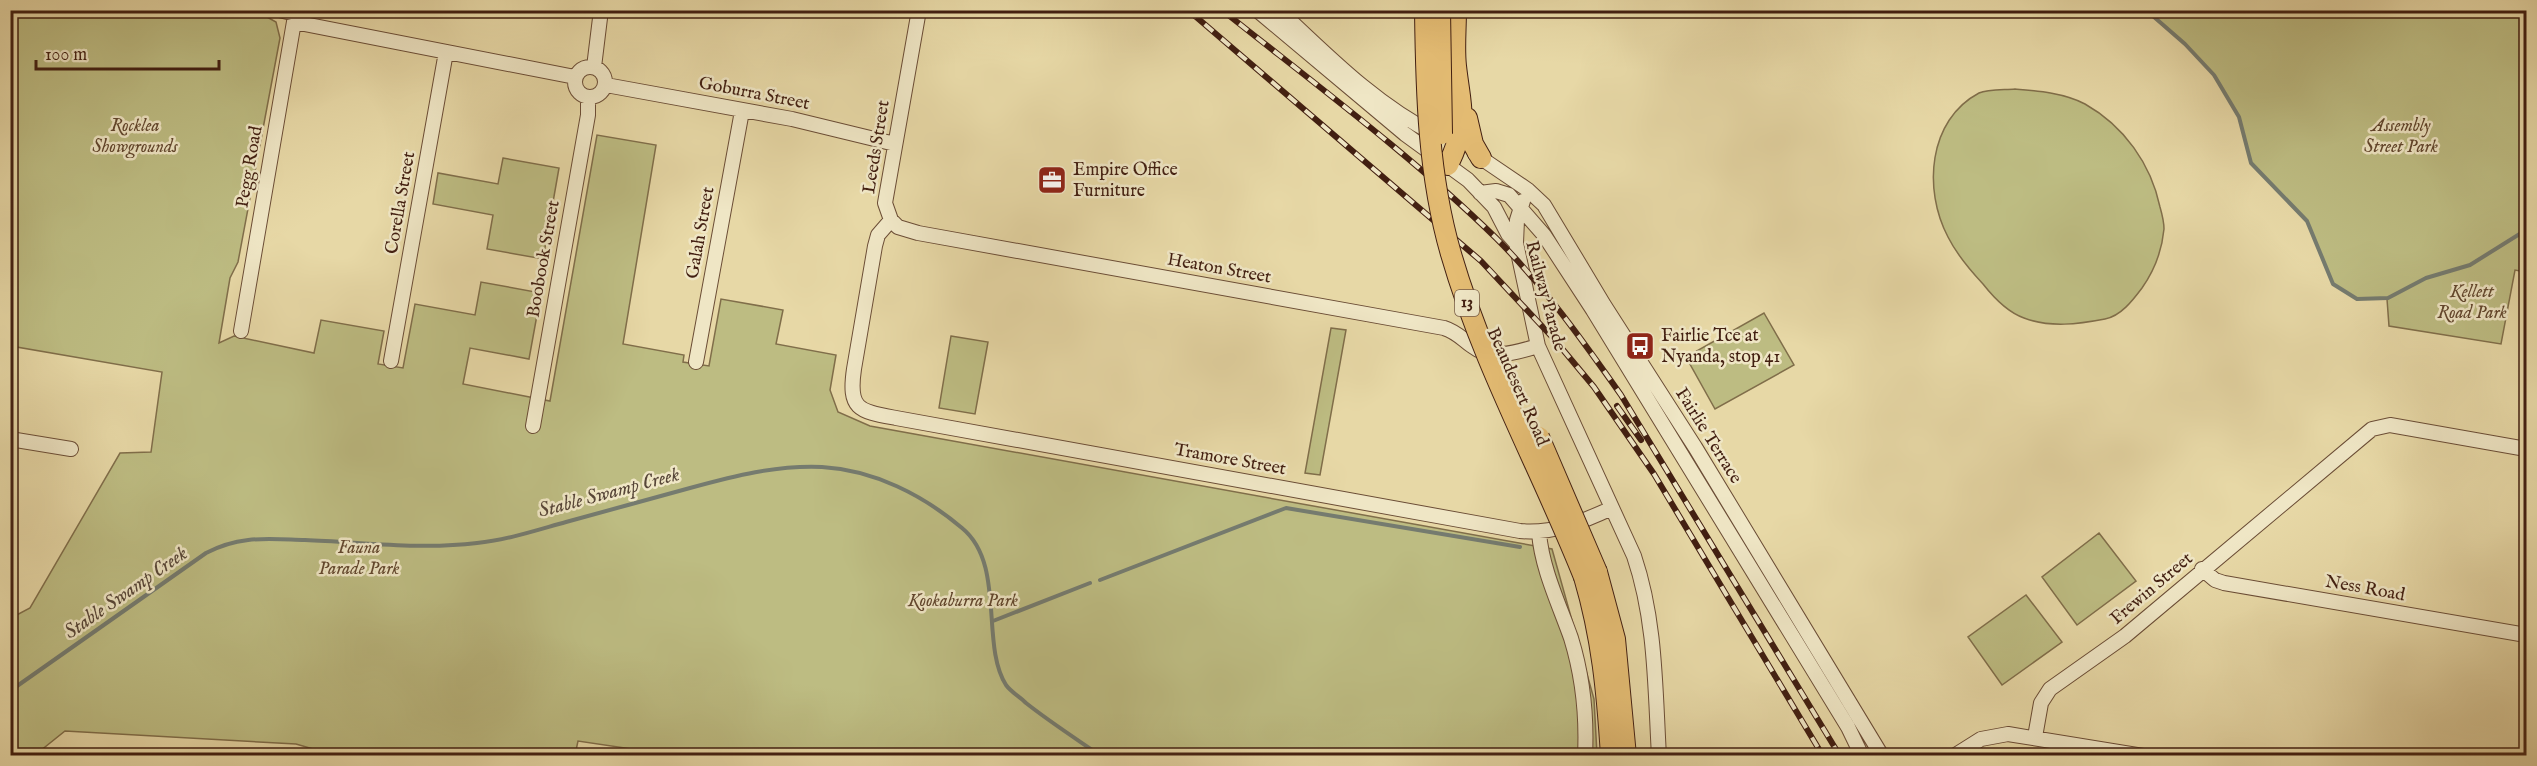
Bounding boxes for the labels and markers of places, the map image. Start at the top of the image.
place label: Empire Office Furniture [1073,159,1178,203]
office icon: Empire Office Furniture [1036,164,1068,196]
place label: Fairlie Tce at Nyanda, stop 41 [1661,325,1780,369]
bus stop icon: Fairlie Tce at Nyanda, stop 41 [1624,330,1656,362]

